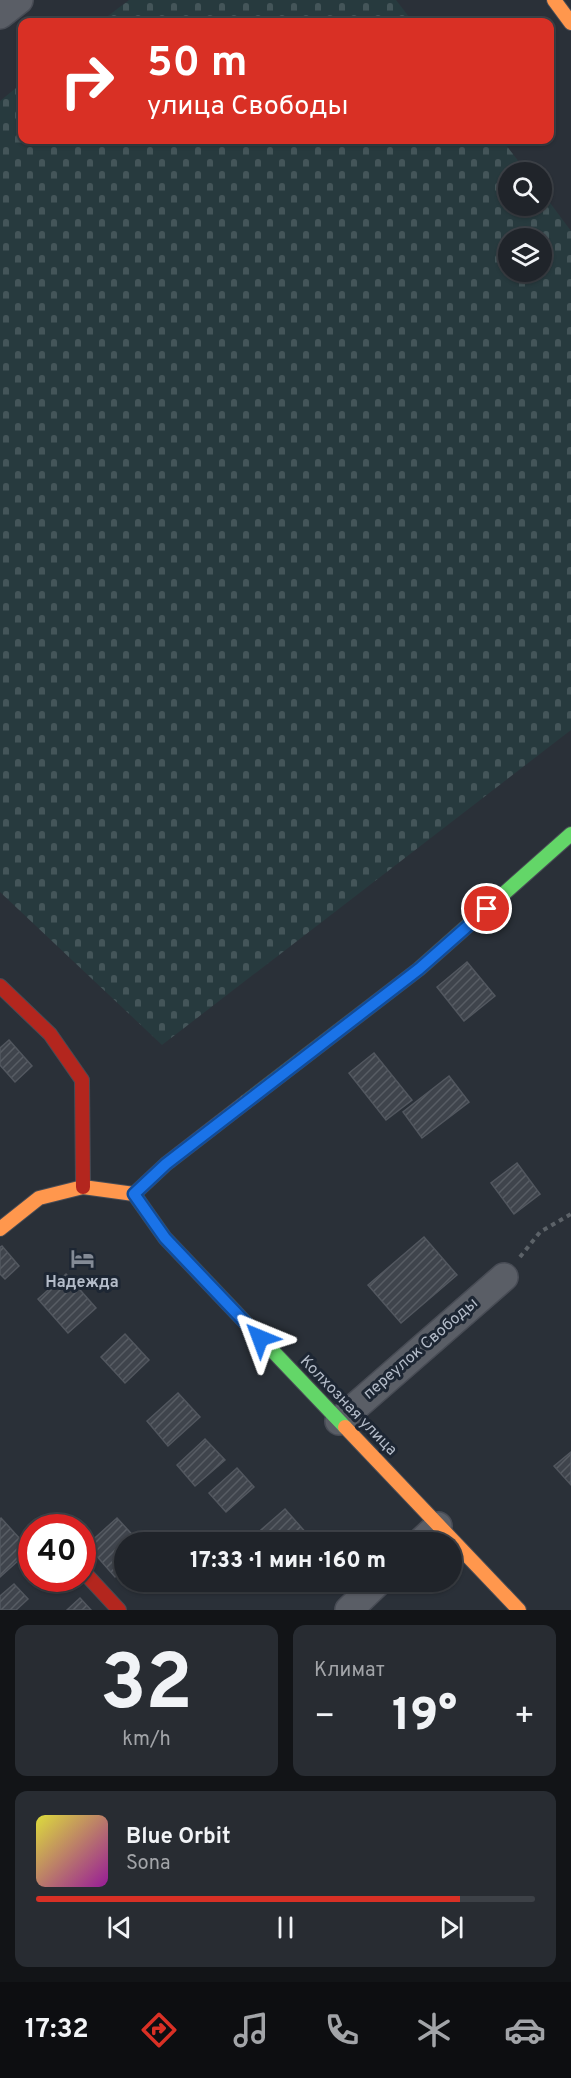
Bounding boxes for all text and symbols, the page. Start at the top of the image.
text: 50 m [147,38,248,91]
icon: right [48,42,126,120]
text: улица Свободы [147,90,348,124]
map controls [498,162,552,282]
button: search [498,162,552,216]
button: layers [498,228,552,282]
pin [461,883,512,934]
icon: arrive [470,892,503,925]
hotel icon: Надежда [69,1245,95,1271]
place label: Надежда [45,1273,119,1293]
street label: переулок Свободы [360,1294,482,1404]
position arrow [228,1306,292,1370]
street label: Колхозная улица [295,1352,401,1460]
speed limit sign: 40 [18,1514,96,1592]
text: 17:33 · 1 мин · 160 m [190,1548,386,1575]
text: 32 [100,1638,193,1737]
text: Климат [314,1658,385,1684]
text: 19° [392,1689,457,1746]
text: − [314,1697,335,1739]
text: + [514,1697,535,1739]
text: km/h [122,1727,171,1753]
text: Blue Orbit [126,1824,231,1851]
text: Sona [126,1851,171,1877]
icon: previous [103,1911,136,1944]
icon: pause [269,1911,302,1944]
icon: next [435,1911,468,1944]
icon: directions [138,2009,180,2051]
icon: music [230,2009,272,2051]
icon: phone [321,2009,363,2051]
icon: climate [413,2009,455,2051]
icon: car [504,2009,546,2051]
text: 17:32 [25,2013,89,2047]

